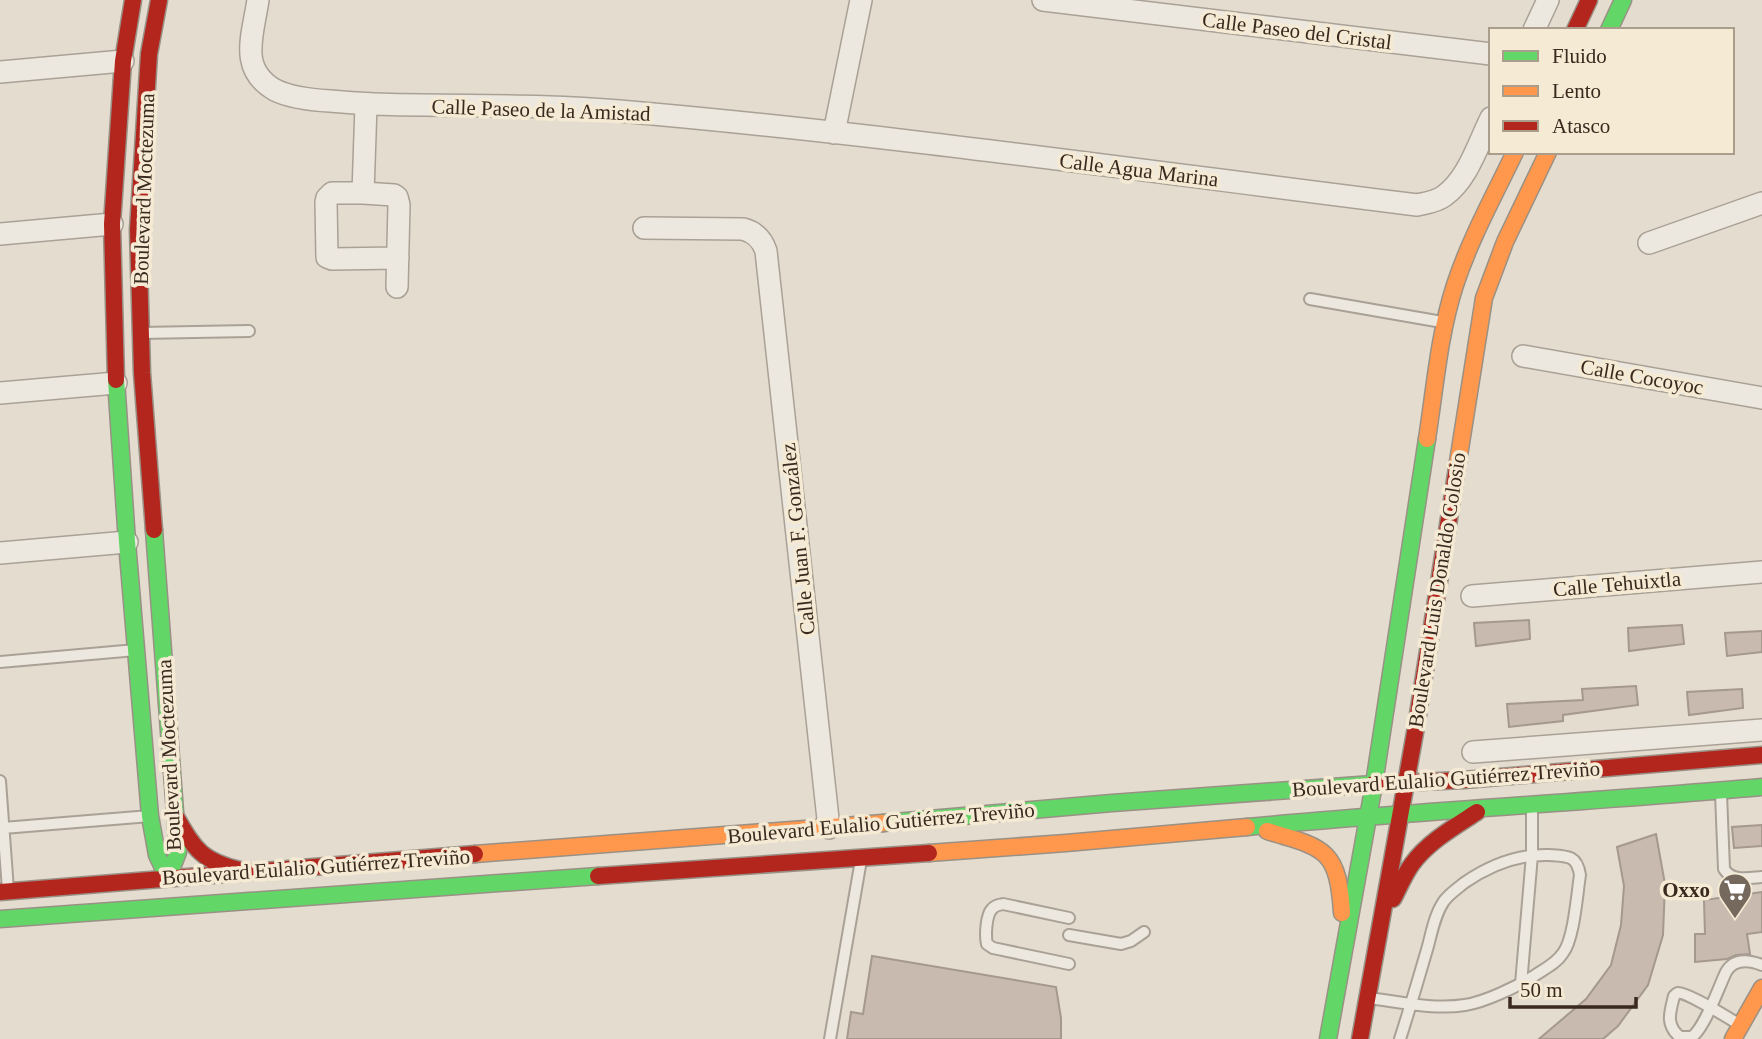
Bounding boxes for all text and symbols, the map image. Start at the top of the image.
street label: Calle Paseo del Cristal [1201,7,1393,55]
legend [1489,28,1734,154]
text: Fluido [1552,44,1607,68]
text: Lento [1552,79,1601,103]
street label: Boulevard Moctezuma [129,92,159,285]
street label: Calle Paseo de la Amistad [431,94,651,126]
text: Atasco [1552,114,1610,138]
street label: Calle Agua Marina [1058,148,1220,192]
street label: Calle Cocoyoc [1579,354,1705,400]
street label: Calle Juan F. González [776,442,820,636]
street label: Boulevard Luis Donaldo Colosio [1403,451,1471,729]
street label: Calle Tehuixtla [1552,566,1683,602]
street label: Boulevard Moctezuma [152,658,186,851]
street label: Boulevard Eulalio Gutiérrez Treviño [1291,756,1601,802]
street label: Boulevard Eulalio Gutiérrez Treviño [726,798,1036,848]
street label: Boulevard Eulalio Gutiérrez Treviño [161,844,471,890]
supermarket icon: Oxxo [1716,871,1754,920]
place label: Oxxo [1662,878,1710,902]
scale bar [1510,965,1636,1009]
text: 50 m [1520,978,1563,1002]

